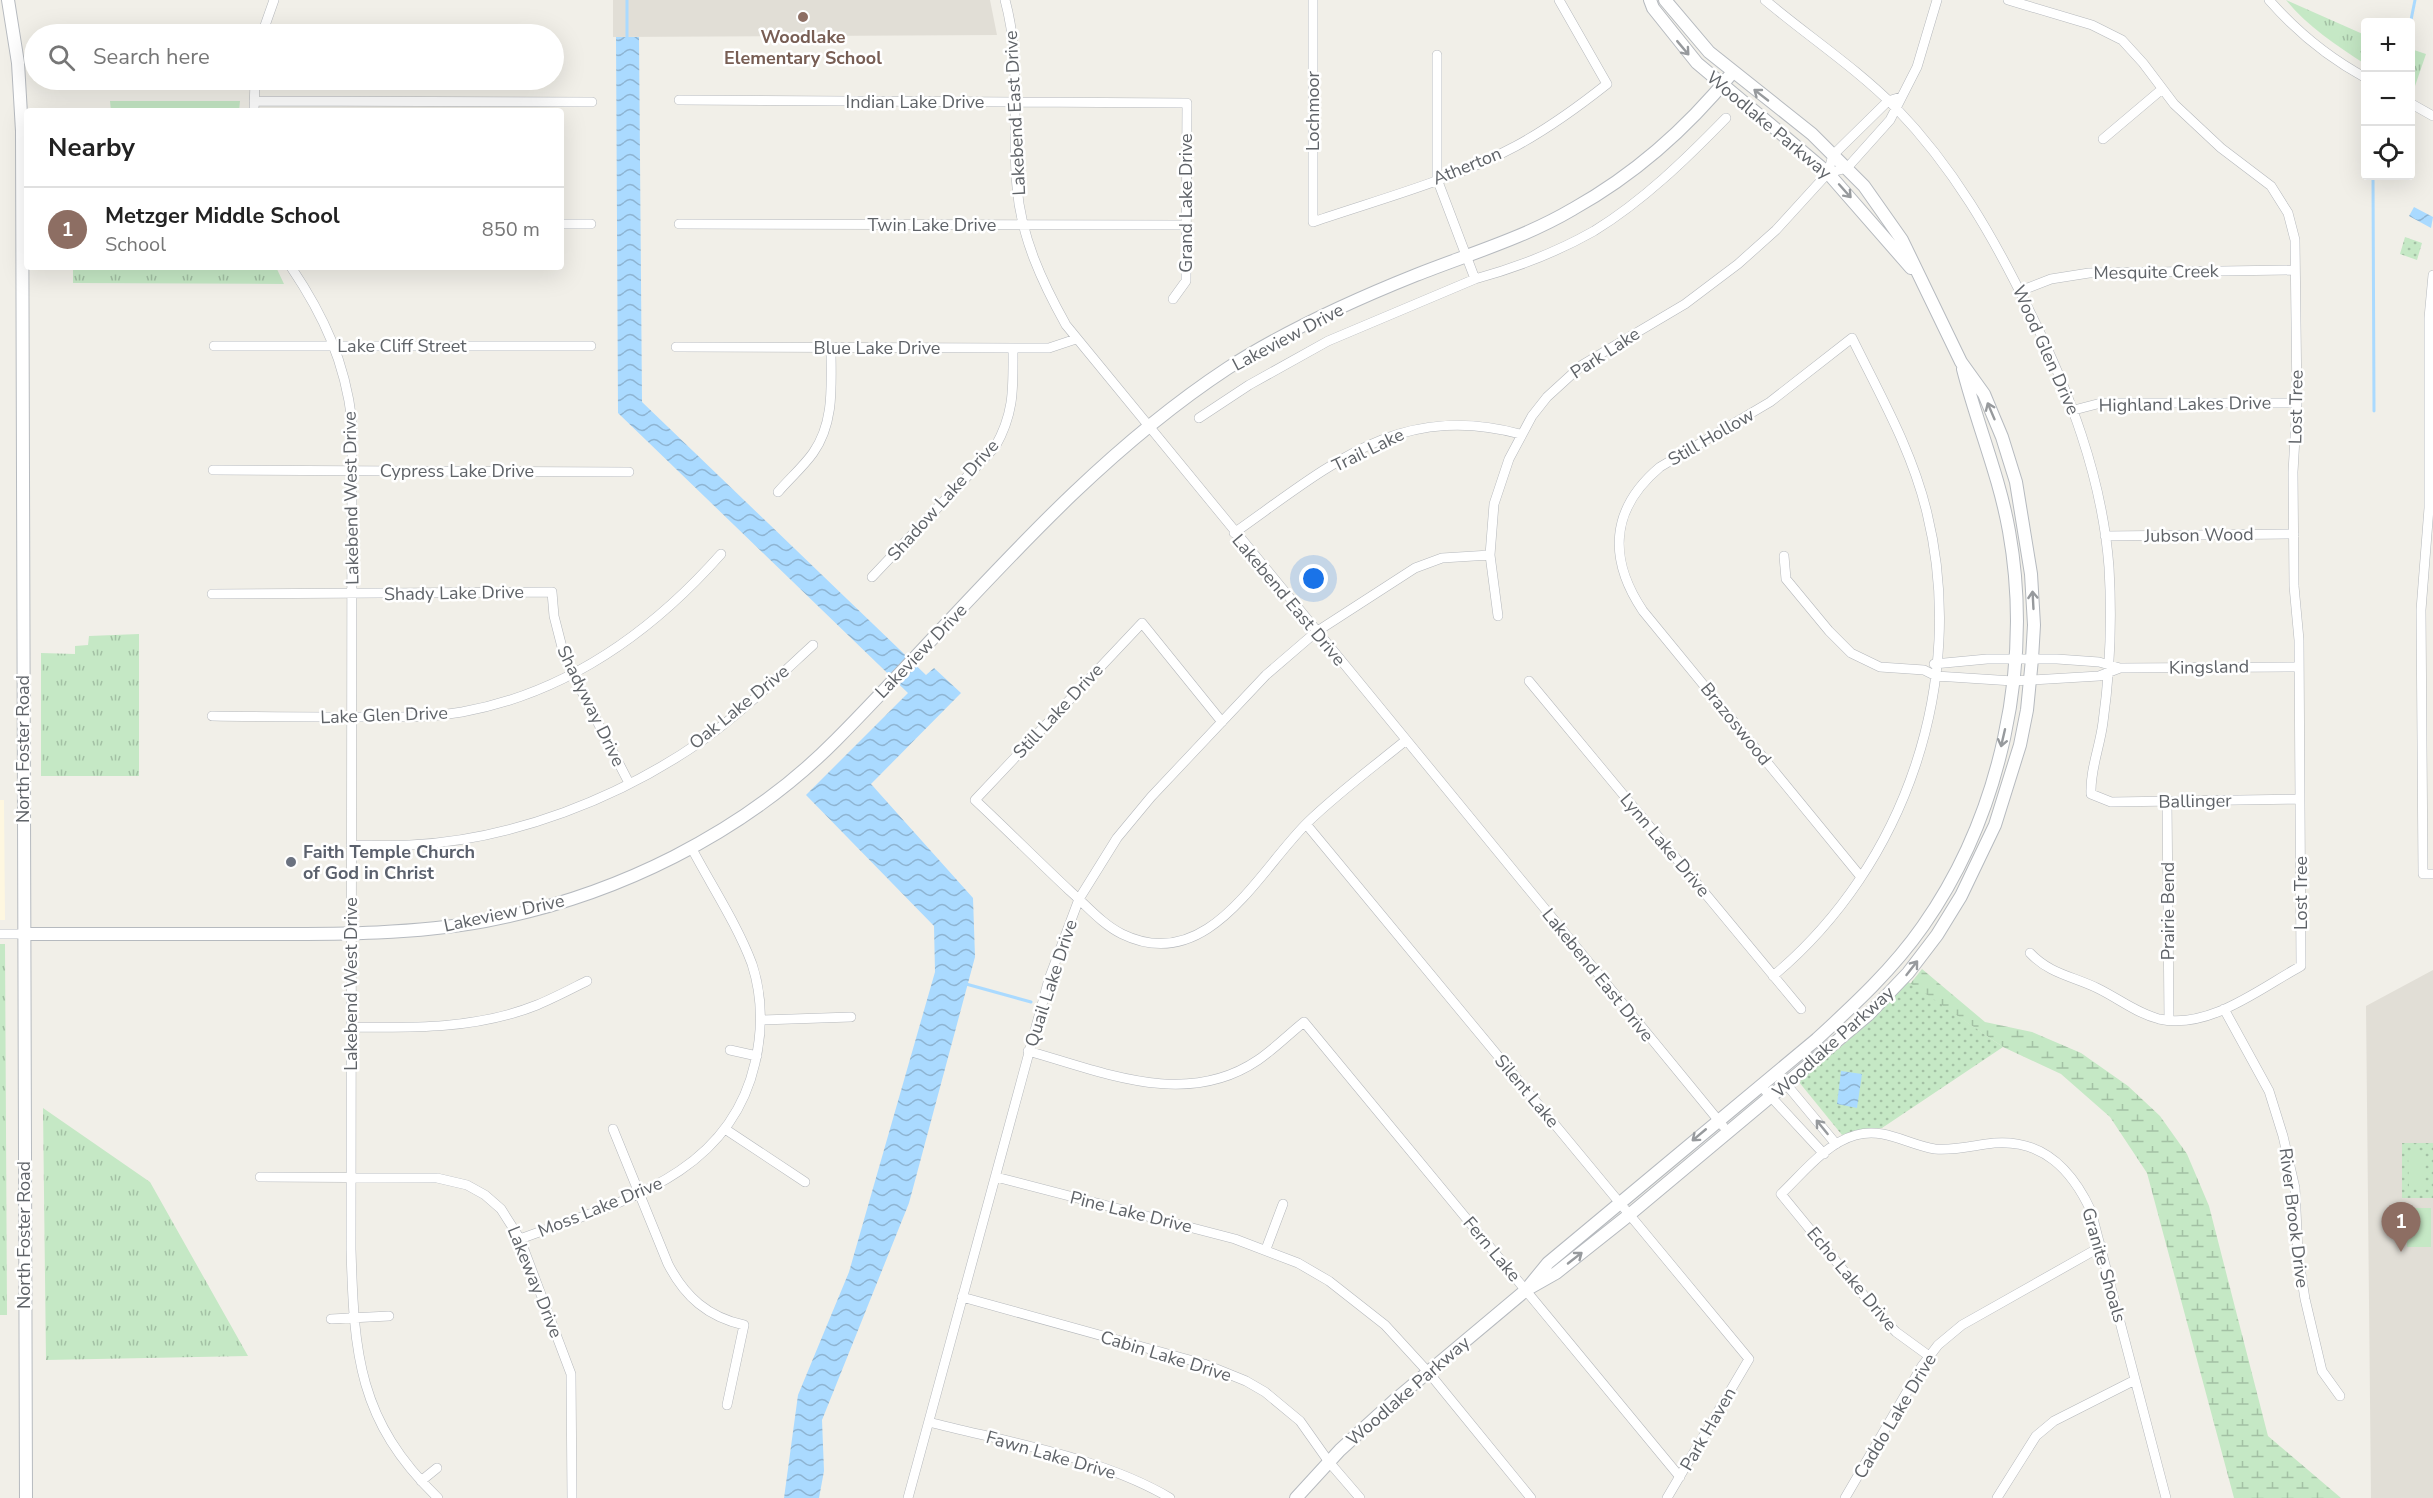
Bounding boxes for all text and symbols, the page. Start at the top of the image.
marker: Woodlake Elementary School [796,10,810,24]
map controls [2361,18,2415,180]
button: + [2361,18,2415,72]
search box [24,24,564,90]
place label: Woodlake Elementary School [724,25,882,70]
street label: Lakebend East Drive [999,30,1031,196]
one-way arrow [1677,40,1690,56]
icon: search [45,41,78,74]
text: Search here [93,42,210,72]
street label: Woodlake Parkway [1701,66,1837,185]
street label: Lochmoor [1301,70,1325,151]
button: − [2361,72,2415,126]
one-way arrow [1754,88,1770,101]
street label: Indian Lake Drive [846,90,984,114]
button: locate [2361,126,2415,180]
text: Nearby [48,130,135,165]
street label: Grand Lake Drive [1174,133,1198,273]
street label: Atherton [1429,141,1505,191]
one-way arrow [1838,183,1852,198]
text: Metzger Middle School [105,201,340,231]
street label: Twin Lake Drive [868,213,996,237]
text: 1 [62,216,74,243]
text: 850 m [482,216,540,243]
text: School [105,231,166,258]
street label: Mesquite Creek [2093,259,2220,285]
street label: Wood Glen Drive [2007,281,2085,419]
street label: Lakeview Drive [1228,298,1348,376]
street label: Park Lake [1566,322,1644,384]
street label: Lake Cliff Street [337,334,467,358]
street label: Blue Lake Drive [814,336,940,360]
street label: Lost Tree [2283,370,2309,444]
street label: Highland Lakes Drive [2099,390,2271,418]
one-way arrow [1985,402,1996,421]
street label: Still Hollow [1663,403,1759,471]
street label: Lakebend West Drive [337,411,365,585]
street label: Trail Lake [1328,422,1408,478]
street label: Shadow Lake Drive [882,434,1004,566]
street label: Cypress Lake Drive [380,459,534,483]
street label: Jubson Wood [2143,522,2254,548]
street label: Lakebend East Drive [1227,529,1351,671]
your location [1299,564,1328,593]
street label: Shady Lake Drive [384,580,524,606]
one-way arrow [2027,591,2038,611]
street label: Lakeview Drive [870,598,972,704]
street label: Shadyway Drive [551,641,631,771]
street label: Kingsland [2169,654,2249,680]
street label: Still Lake Drive [1008,658,1108,764]
street label: Oak Lake Drive [684,659,794,755]
street label: North Foster Road [11,675,35,823]
street label: Brazoswood [1695,678,1777,770]
street label: Lake Glen Drive [320,701,448,729]
one-way arrow [1997,728,2009,747]
street label: Lynn Lake Drive [1615,788,1715,902]
street label: Ballinger [2158,788,2232,814]
place label: Faith Temple Church of God in Christ [303,840,475,885]
marker: Faith Temple Church of God in Christ [284,855,298,869]
street label: Lost Tree [2289,856,2313,930]
street label: Prairie Bend [2156,862,2180,960]
street label: Lakeview Drive [441,888,567,938]
street label: Lakebend West Drive [339,897,363,1071]
street label: Lakebend East Drive [1537,903,1659,1047]
street label: Quail Lake Drive [1019,916,1083,1050]
one-way arrow [1906,960,1919,976]
street label: Woodlake Parkway [1767,980,1900,1103]
street label: Silent Lake [1489,1049,1565,1133]
one-way arrow [1816,1119,1829,1135]
one-way arrow [1691,1129,1707,1142]
street label: River Brook Drive [2274,1147,2314,1289]
street label: North Foster Road [12,1161,36,1309]
street label: Moss Lake Drive [534,1171,666,1243]
street label: Pine Lake Drive [1067,1185,1195,1239]
pin: 1 [2382,1202,2420,1252]
street label: Granite Shoals [2076,1205,2132,1325]
street label: Fern Lake [1458,1211,1526,1287]
street label: Echo Lake Drive [1801,1222,1903,1336]
street label: Lakeway Drive [502,1223,568,1341]
one-way arrow [1566,1252,1582,1265]
street label: Cabin Lake Drive [1098,1325,1234,1387]
street label: Woodlake Parkway [1341,1330,1475,1451]
street label: Caddo Lake Drive [1848,1349,1942,1483]
street label: Park Haven [1674,1383,1742,1475]
street label: Fawn Lake Drive [983,1425,1119,1485]

